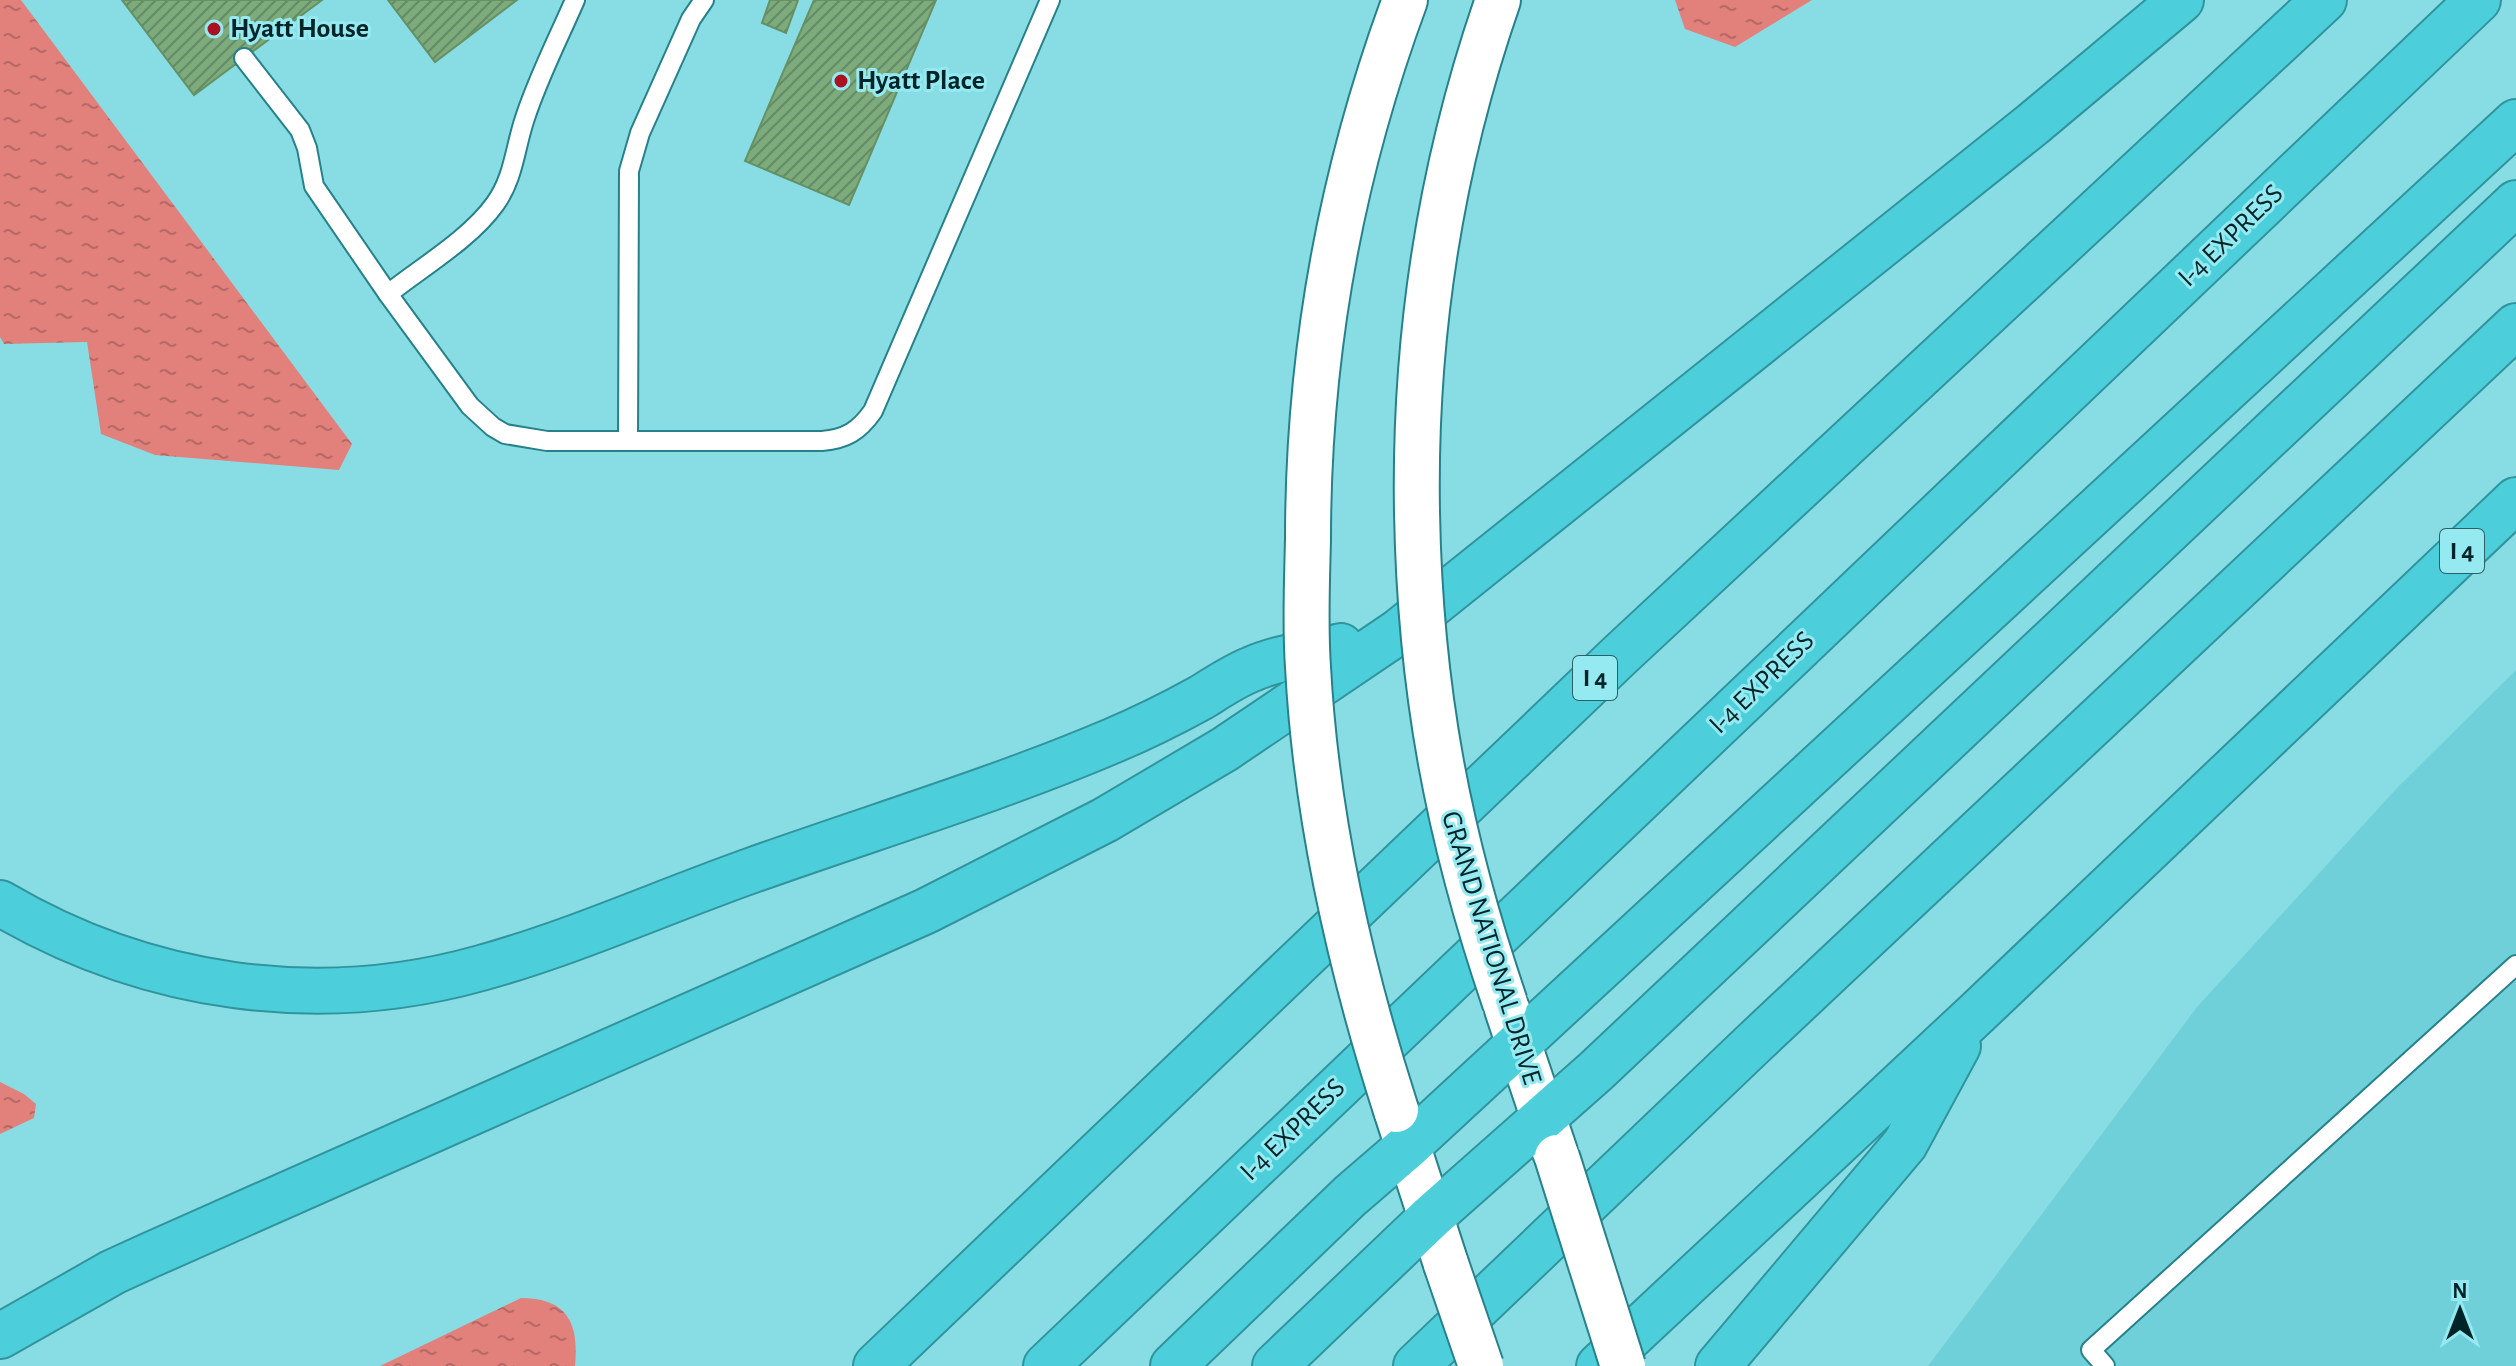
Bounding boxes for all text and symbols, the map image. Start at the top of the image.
place label: Hyatt House [230,15,369,43]
marker: Hyatt House [205,20,223,38]
place label: Hyatt Place [857,67,985,95]
marker: Hyatt Place [832,72,850,90]
street label: I-4 EXPRESS [2173,180,2289,292]
road number: I 4 [2440,529,2484,573]
street label: I-4 EXPRESS [1704,627,1820,739]
road number: I 4 [1573,656,1617,700]
street label: GRAND NATIONAL DRIVE [1436,808,1546,1088]
street label: I-4 EXPRESS [1235,1074,1351,1186]
north arrow [2420,1270,2500,1350]
text: N [2452,1280,2468,1302]

